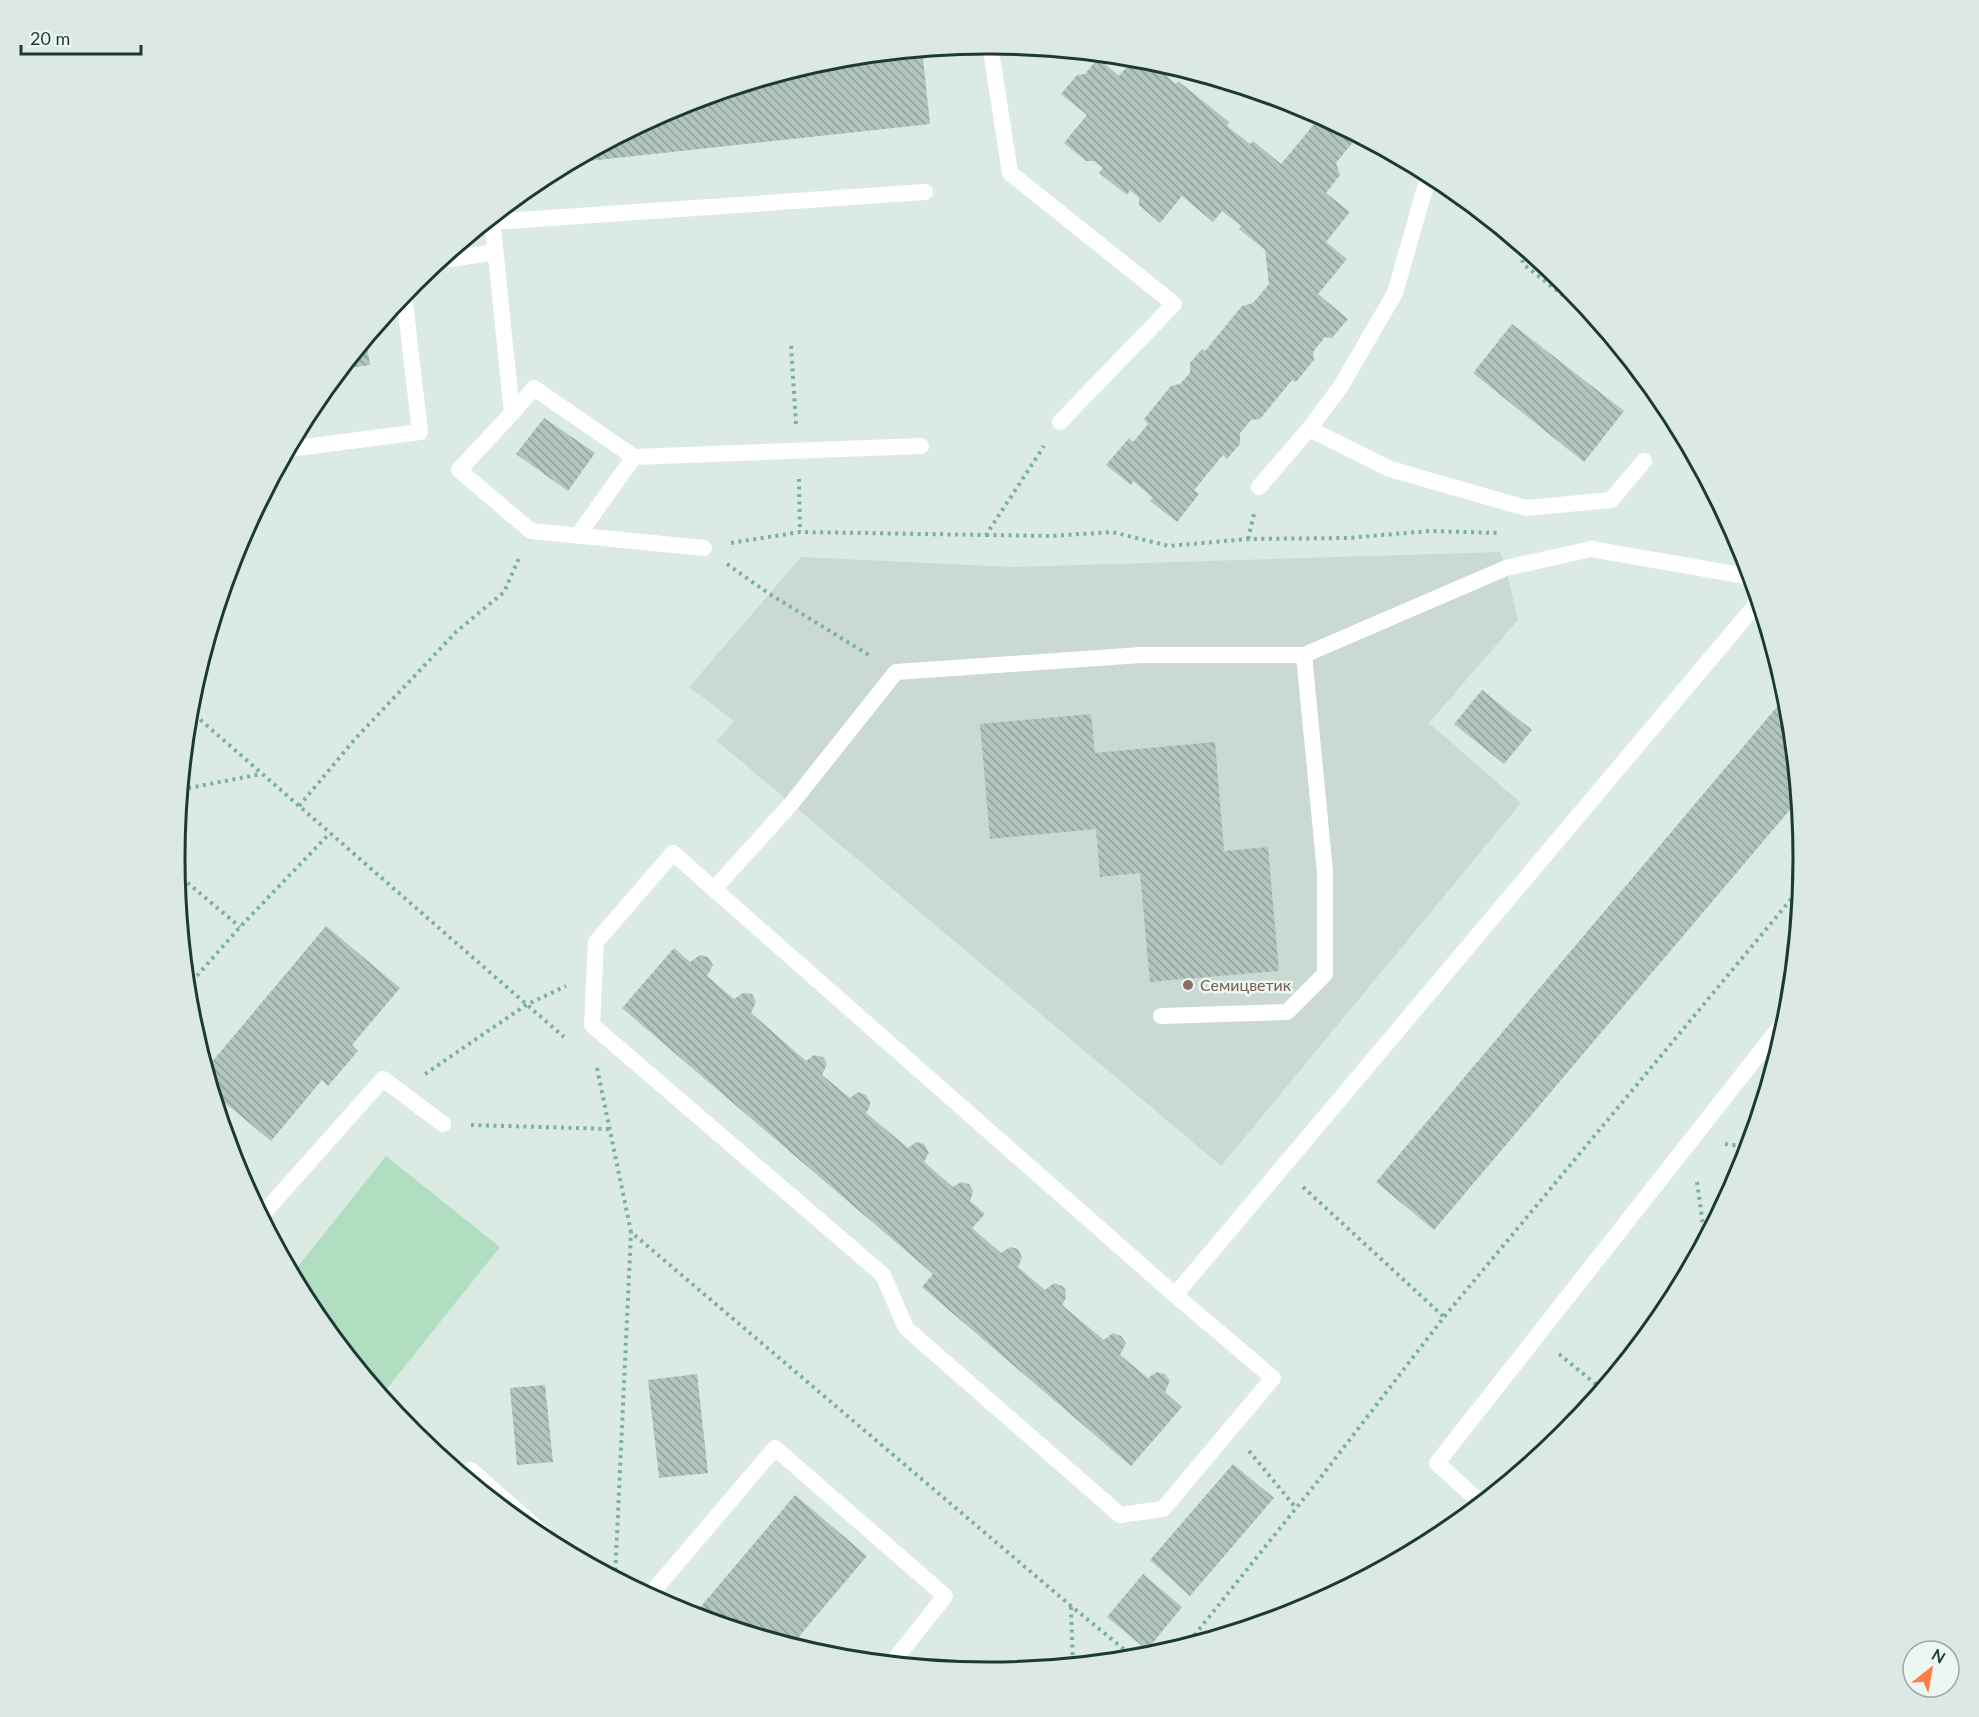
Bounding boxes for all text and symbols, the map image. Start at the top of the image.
scale bar [21,18,141,56]
text: 20 m [30,27,70,49]
place label: Семицветик [1200,975,1292,994]
marker: Семицветик [1181,978,1195,992]
north arrow [1901,1639,1961,1699]
text: N [1929,1644,1949,1667]

